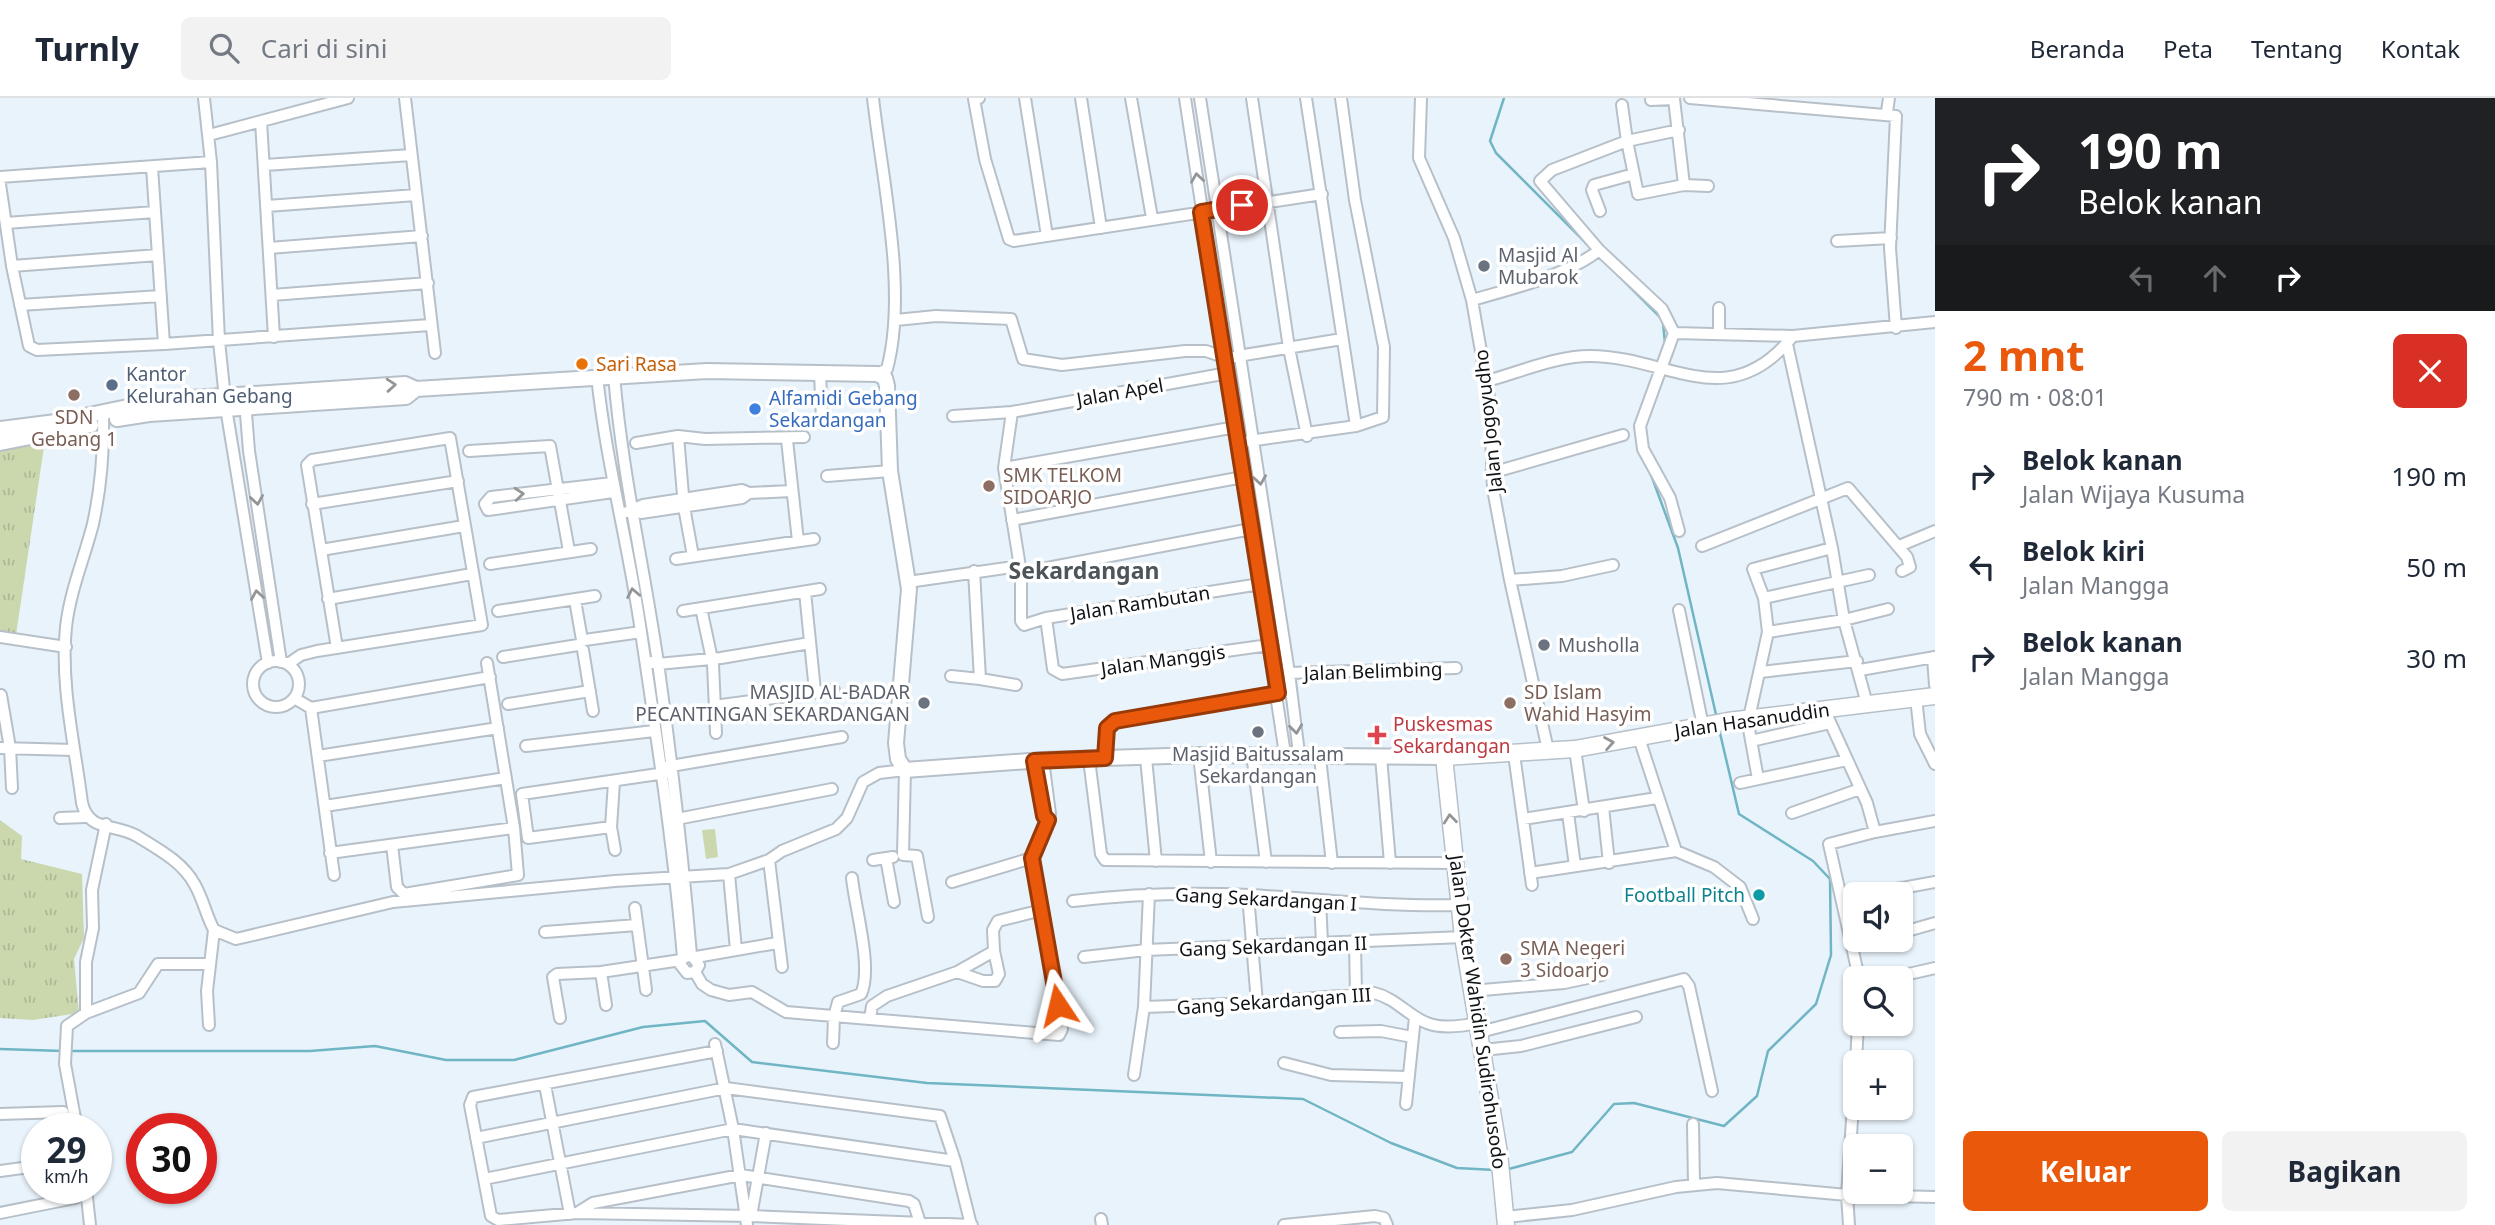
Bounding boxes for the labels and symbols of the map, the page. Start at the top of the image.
one-way arrow [1189,172,1204,184]
pin [1212,175,1272,235]
place label: Masjid Al Mubarok [1498,242,1578,290]
marker: Masjid Al Mubarok [1476,258,1492,274]
street label: Jalan Jogoyudho [1468,348,1509,496]
place label: Sari Rasa [596,351,677,377]
marker: Sari Rasa [574,356,590,372]
place label: Kantor Kelurahan Gebang [126,361,293,409]
street label: Jalan Apel [1073,372,1165,413]
marker: Kantor Kelurahan Gebang [104,377,120,393]
one-way arrow [386,378,397,393]
place label: Alfamidi Gebang Sekardangan [769,385,918,433]
marker: SDN Gebang 1 [66,387,82,403]
marker: Alfamidi Gebang Sekardangan [747,401,763,417]
place label: SDN Gebang 1 [31,404,117,452]
place label: SMK TELKOM SIDOARJO [1003,462,1122,510]
one-way arrow [1252,474,1267,486]
marker: SMK TELKOM SIDOARJO [981,478,997,494]
one-way arrow [513,487,525,502]
one-way arrow [249,494,264,505]
district label: Sekardangan [1009,554,1159,586]
street label: Jalan Rambutan [1066,579,1212,627]
one-way arrow [627,587,642,599]
one-way arrow [250,590,265,601]
place label: Musholla [1558,632,1640,658]
marker: Musholla [1536,637,1552,653]
street label: Jalan Manggis [1097,638,1227,682]
street label: Jalan Belimbing [1301,656,1443,686]
place label: MASJID AL-BADAR PECANTINGAN SEKARDANGAN [635,679,910,727]
place label: SD Islam Wahid Hasyim [1524,679,1651,727]
marker: MASJID AL-BADAR PECANTINGAN SEKARDANGAN [916,695,932,711]
marker: SD Islam Wahid Hasyim [1502,695,1518,711]
street label: Jalan Hasanuddin [1671,696,1831,744]
place label: Puskesmas Sekardangan [1393,711,1511,759]
marker: Masjid Baitussalam Sekardangan [1250,724,1266,740]
one-way arrow [1288,724,1303,735]
marker: Puskesmas Sekardangan [1367,725,1387,745]
one-way arrow [1604,736,1615,751]
place label: Masjid Baitussalam Sekardangan [1172,741,1344,789]
one-way arrow [1443,813,1458,824]
street label: Jalan Dokter Wahidin Sudirohusodo [1443,851,1513,1171]
street label: Gang Sekardangan I [1175,881,1357,917]
place label: Football Pitch [1624,882,1745,908]
marker: Football Pitch [1751,887,1767,903]
street label: Gang Sekardangan II [1178,930,1368,962]
place label: SMA Negeri 3 Sidoarjo [1520,935,1625,983]
marker: SMA Negeri 3 Sidoarjo [1498,951,1514,967]
position arrow [1021,968,1095,1042]
street label: Gang Sekardangan III [1176,981,1372,1021]
speed limit sign: 30 [126,1113,217,1204]

